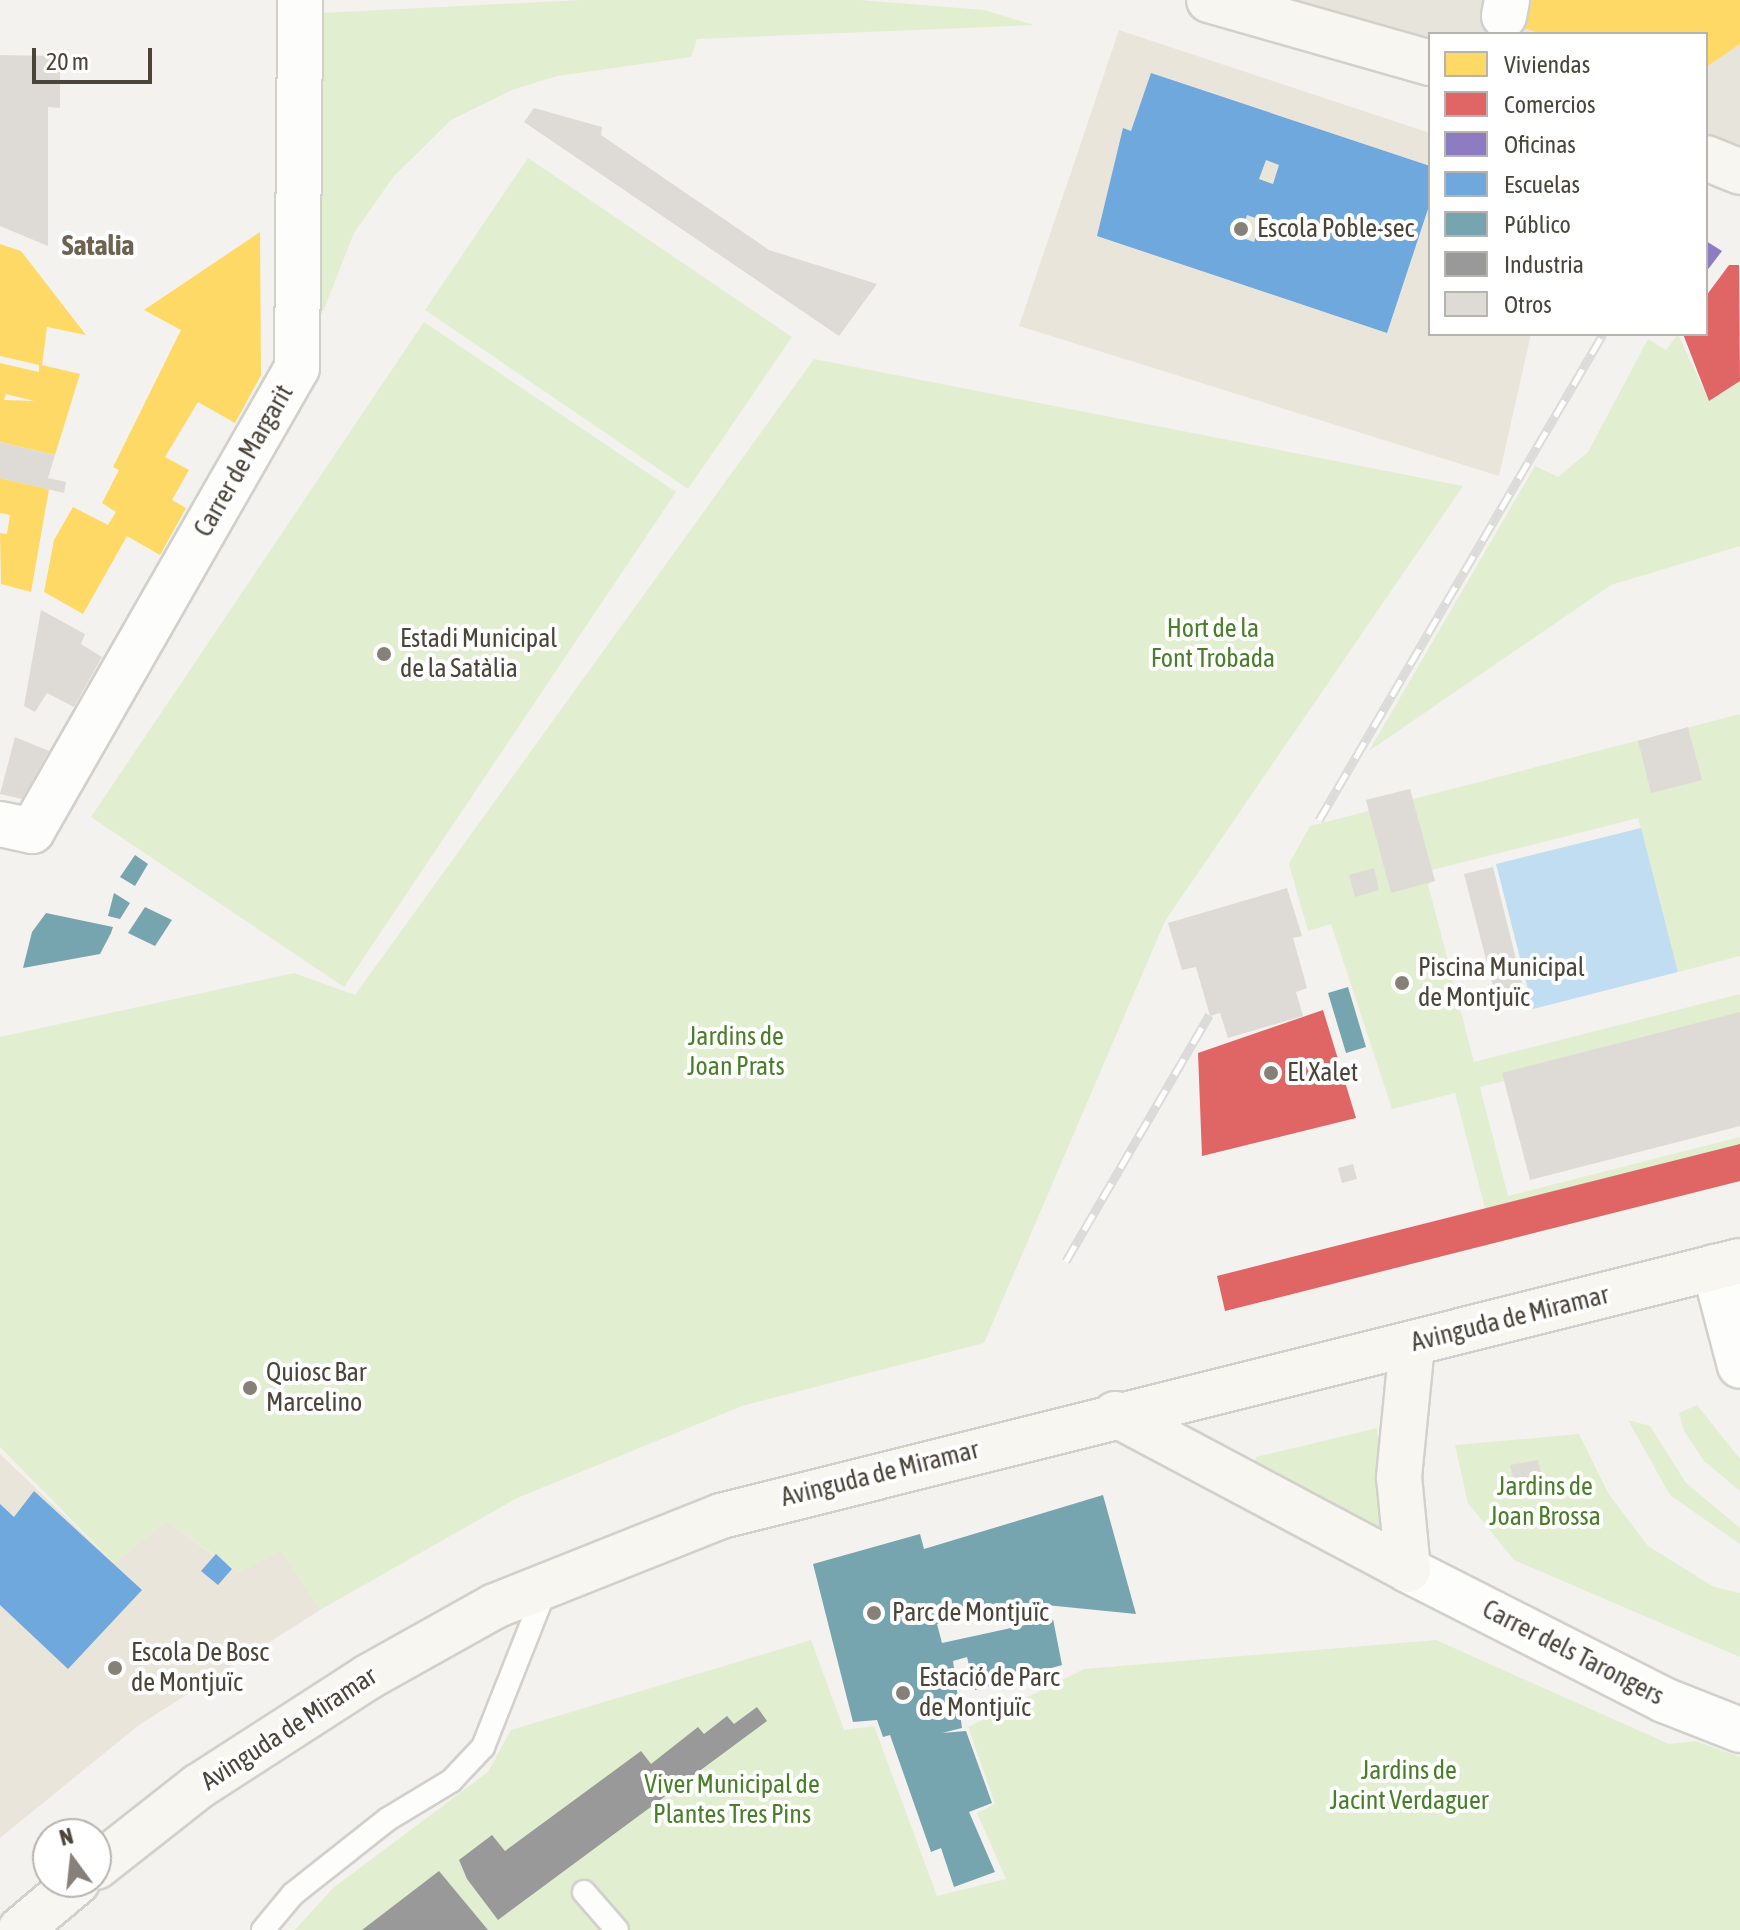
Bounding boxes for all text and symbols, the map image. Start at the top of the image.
scale bar [36,32,156,82]
legend [1428,32,1708,336]
text: 20 m [46,48,89,75]
text: Viviendas [1504,51,1590,78]
text: Comercios [1504,91,1596,118]
text: Oficinas [1504,131,1576,158]
text: Escuelas [1504,171,1580,198]
text: Público [1504,211,1571,238]
place label: Escola Poble-sec [1257,213,1414,245]
marker: Escola Poble-sec [1232,220,1250,238]
district label: Satalia [62,228,134,262]
text: Industria [1504,251,1584,278]
text: Otros [1504,291,1552,318]
street label: Carrer de Margarit [188,380,300,542]
park label: Hort de la Font Trobada [1151,613,1275,674]
place label: Estadi Municipal de la Satàlia [400,623,557,684]
marker: Estadi Municipal de la Satàlia [375,645,393,663]
place label: Piscina Municipal de Montjuïc [1418,952,1585,1014]
marker: Piscina Municipal de Montjuïc [1393,974,1411,992]
park label: Jardins de Joan Prats [687,1021,785,1082]
place label: El Xalet [1287,1057,1358,1089]
marker: El Xalet [1262,1064,1280,1082]
street label: Avinguda de Miramar [1408,1279,1612,1359]
place label: Quiosc Bar Marcelino [266,1357,366,1418]
marker: Quiosc Bar Marcelino [241,1379,259,1397]
street label: Avinguda de Miramar [778,1434,982,1514]
park label: Jardins de Joan Brossa [1489,1471,1601,1532]
street label: Carrer dels Tarongers [1477,1594,1669,1712]
place label: Parc de Montjuïc [892,1597,1049,1629]
marker: Parc de Montjuïc [863,1602,885,1624]
place label: Escola De Bosc de Montjuïc [131,1637,269,1698]
marker: Escola De Bosc de Montjuïc [106,1659,124,1677]
street label: Avinguda de Miramar [196,1661,382,1797]
place label: Estació de Parc de Montjuïc [919,1662,1060,1724]
marker: Estació de Parc de Montjuïc [894,1684,912,1702]
park label: Jardins de Jacint Verdaguer [1330,1755,1488,1816]
park label: Viver Municipal de Plantes Tres Pins [644,1769,820,1830]
north arrow [32,1818,112,1898]
text: N [57,1823,76,1851]

